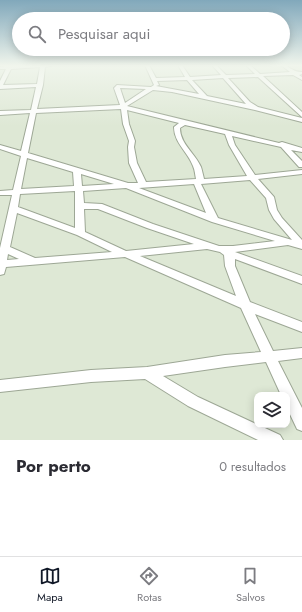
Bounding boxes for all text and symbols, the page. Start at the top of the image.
search box [12,12,290,56]
icon: search [26,23,48,45]
text: Pesquisar aqui [58,23,150,45]
map controls [254,392,290,428]
button: layers [254,392,290,428]
text: Por perto [16,454,91,478]
text: 0 resultados [219,457,286,476]
tab: Mapa [37,565,63,605]
tab: Rotas [137,565,162,605]
tab: Salvos [236,565,265,605]

